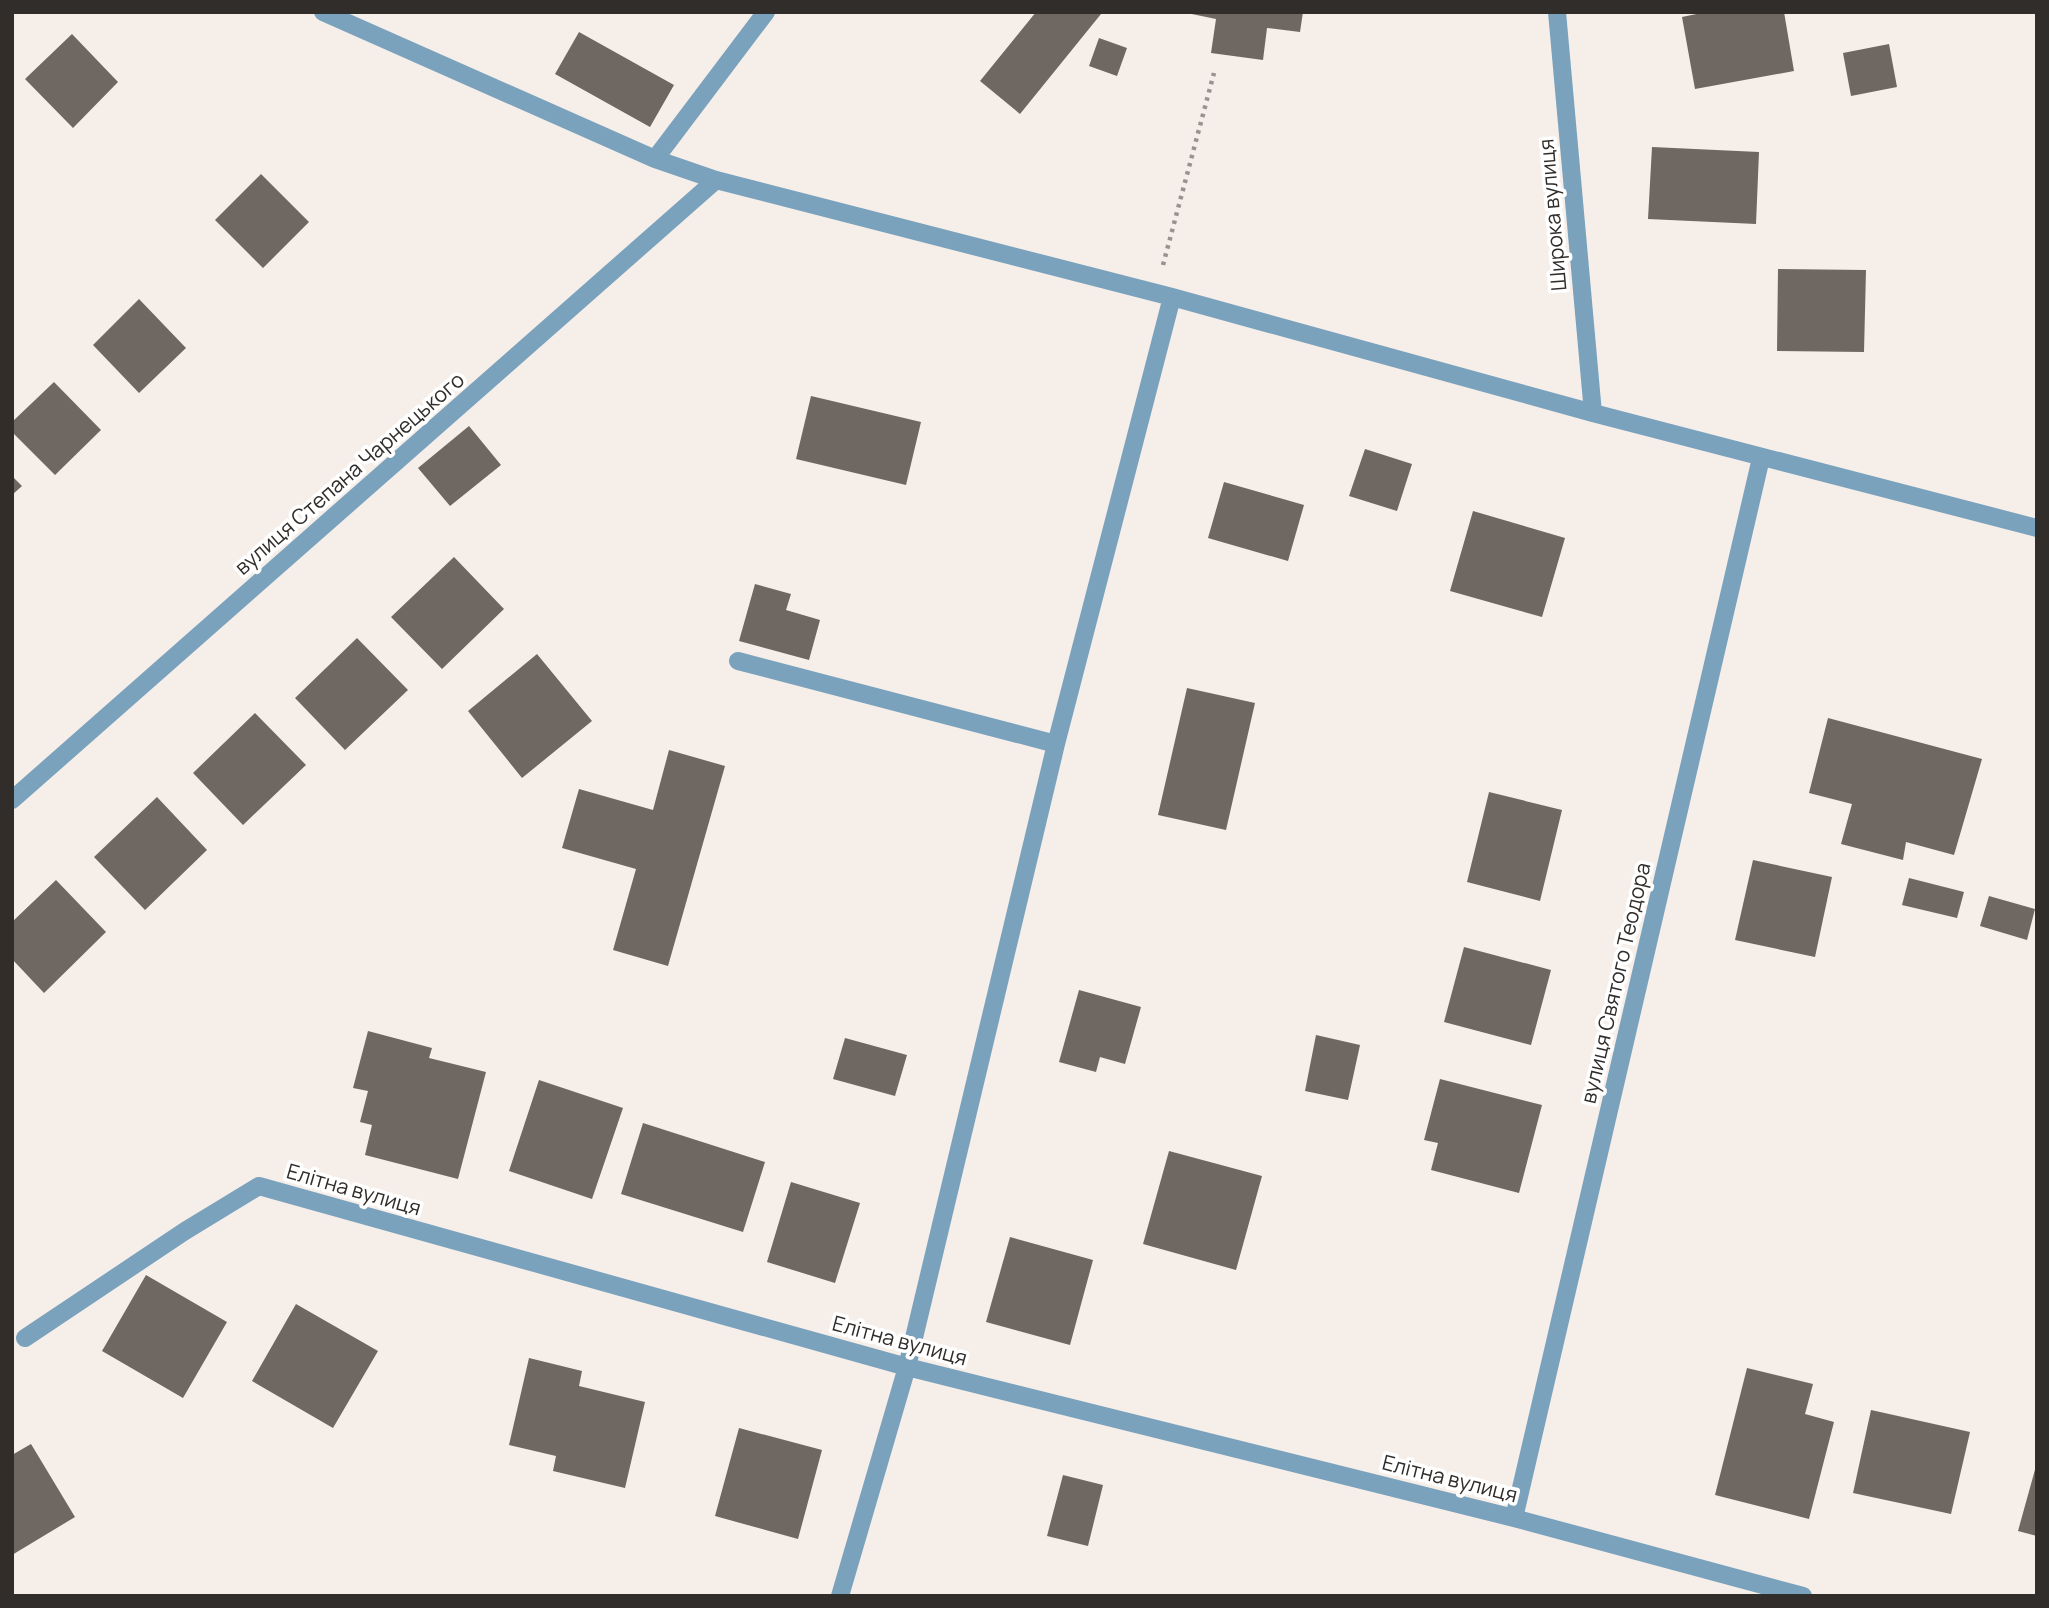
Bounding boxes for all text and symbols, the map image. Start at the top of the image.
street label: Широка вулиця [1531,138,1573,292]
street label: вулиця Степана Чарнецького [228,365,470,581]
street label: вулиця Святого Теодора [1574,860,1656,1106]
street label: Елітна вулиця [284,1156,424,1222]
street label: Елітна вулиця [830,1309,970,1371]
street label: Елітна вулиця [1379,1448,1521,1508]

